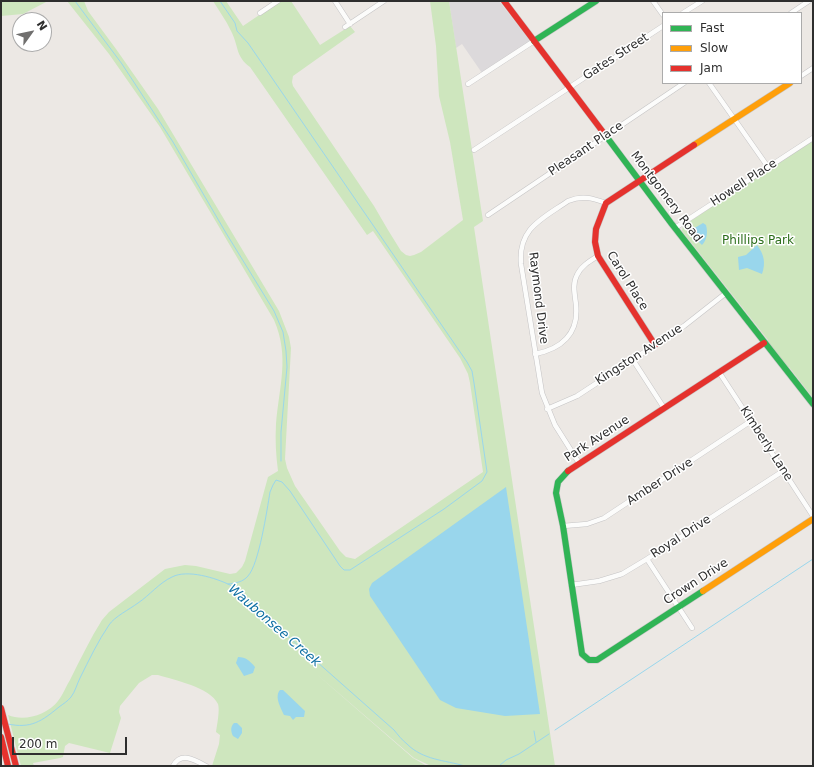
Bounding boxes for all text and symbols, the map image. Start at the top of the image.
north arrow [12,12,52,52]
legend [662,12,802,84]
text: N [34,18,50,33]
text: Fast [700,21,724,35]
street label: Gates Street [581,30,651,84]
text: Slow [700,41,728,55]
text: Jam [700,61,723,75]
street label: Pleasant Place [546,119,626,179]
street label: Montgomery Road [627,149,705,245]
street label: Howell Place [708,156,780,210]
park label: Phillips Park [722,234,794,248]
street label: Carol Place [603,249,651,313]
street label: Raymond Drive [525,251,551,345]
street label: Kingston Avenue [593,322,685,388]
street label: Kimberly Lane [737,404,795,484]
street label: Park Avenue [562,413,632,465]
street label: Amber Drive [624,455,696,509]
street label: Royal Drive [648,512,714,562]
street label: Crown Drive [661,556,731,608]
water label: Waubonsee Creek [224,582,324,670]
scale bar [14,729,129,755]
text: 200 m [19,737,57,751]

